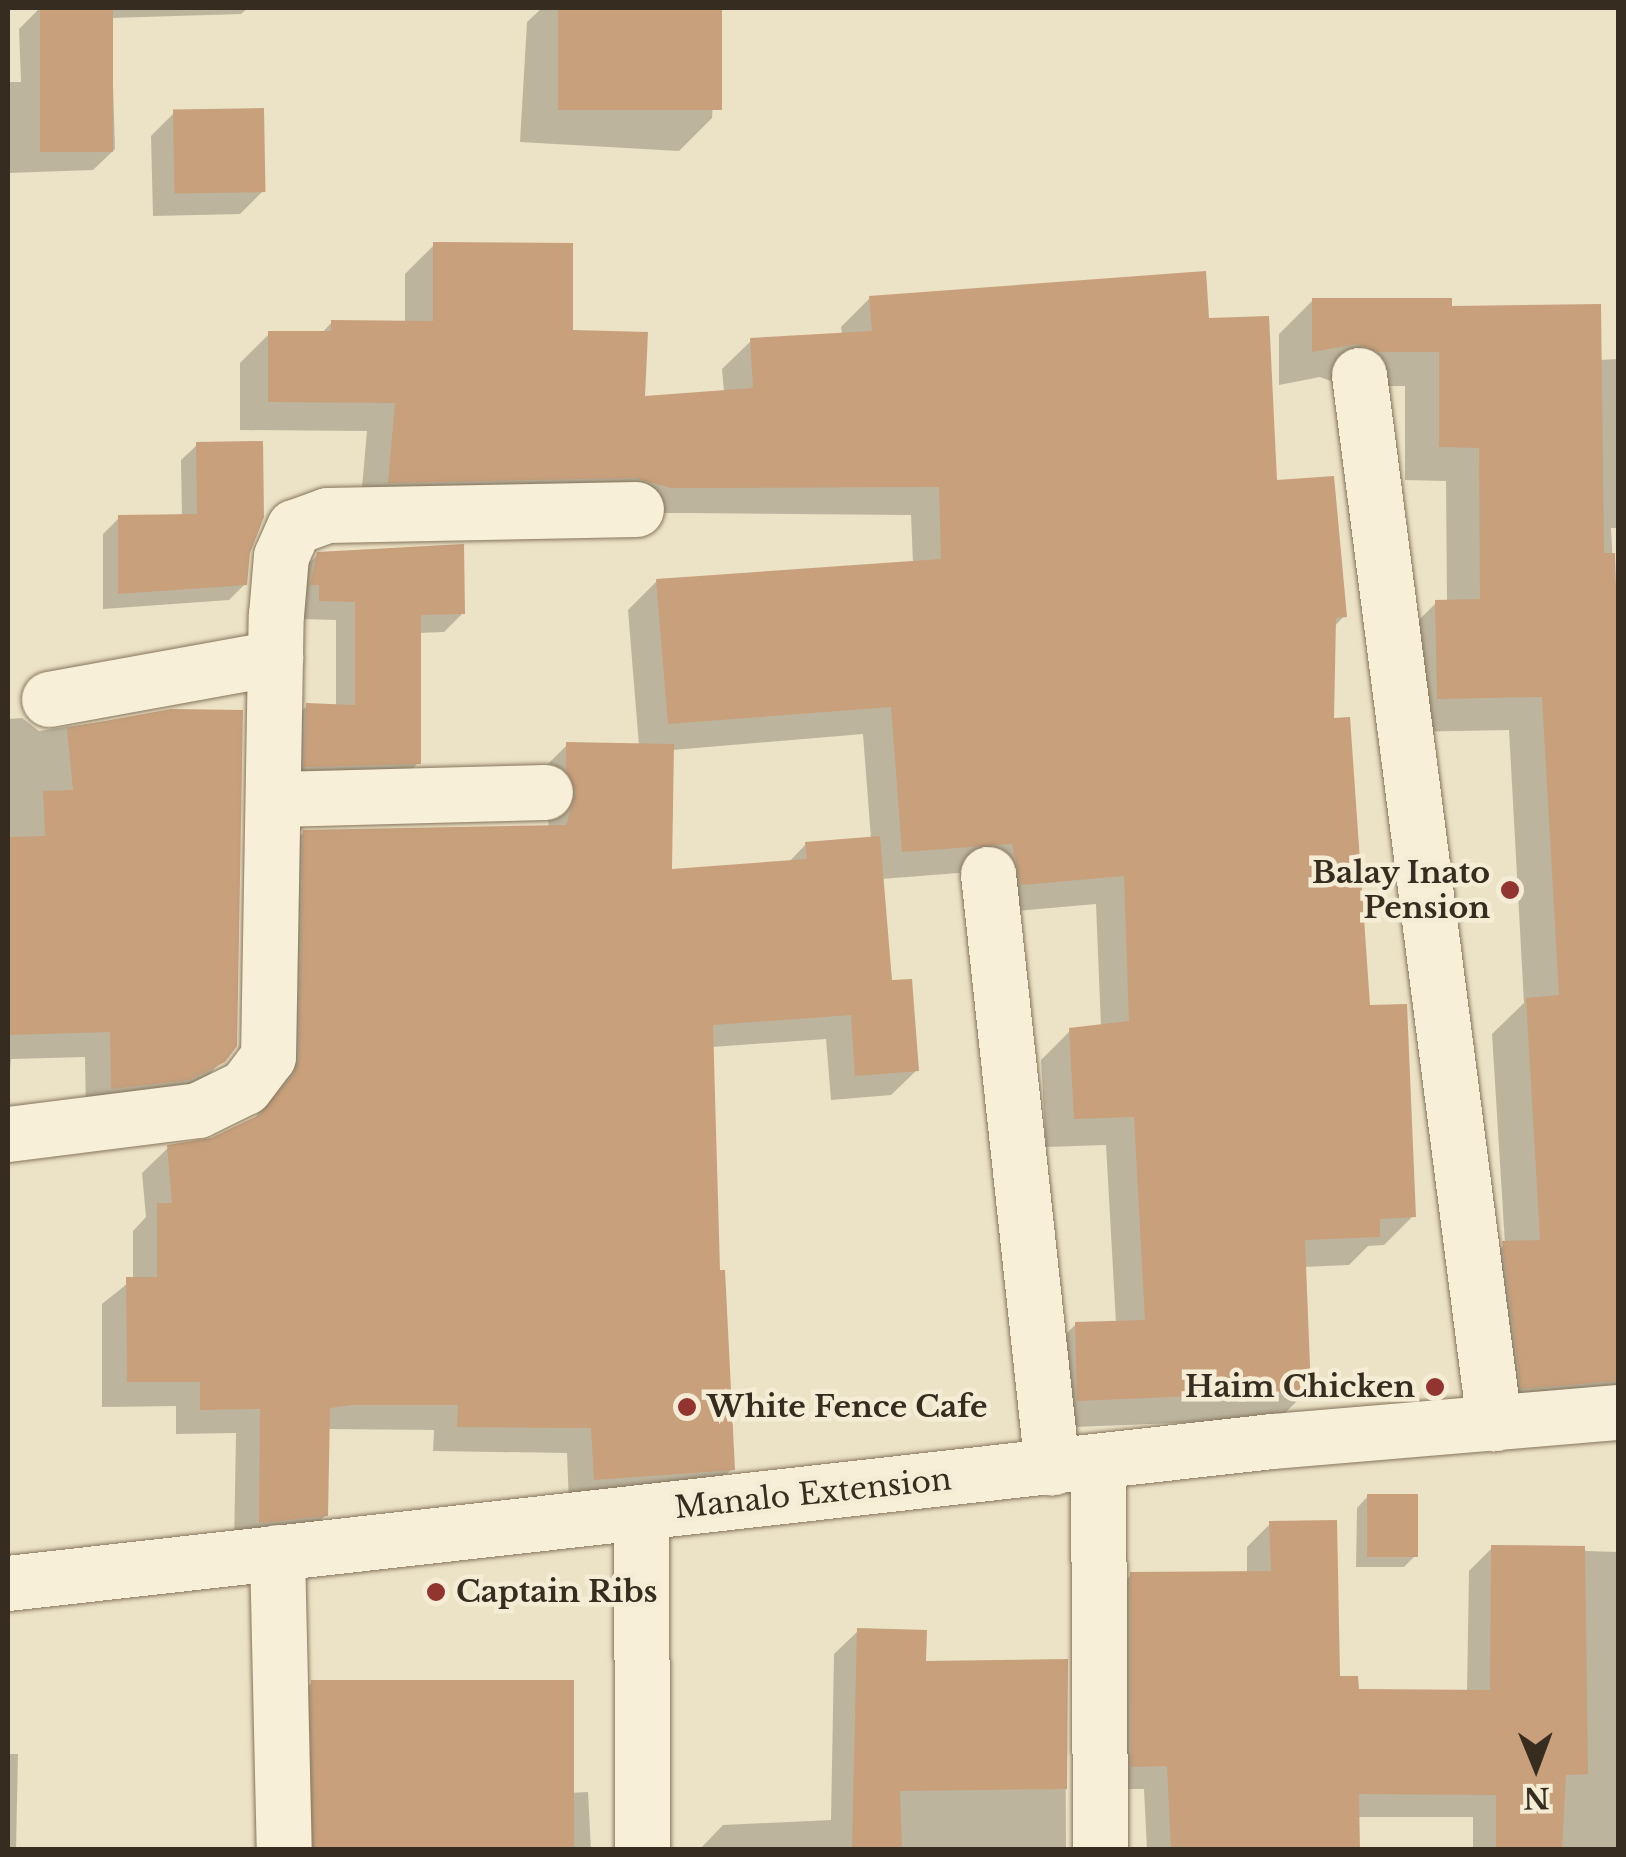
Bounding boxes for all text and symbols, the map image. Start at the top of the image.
place label: Balay Inato Pension [1311,855,1490,926]
marker: Balay Inato Pension [1499,879,1521,901]
place label: Haim Chicken [1185,1369,1415,1405]
marker: Haim Chicken [1424,1376,1446,1398]
place label: White Fence Cafe [707,1389,988,1425]
marker: White Fence Cafe [676,1396,698,1418]
street label: Manalo Extension [673,1462,953,1526]
place label: Captain Ribs [456,1574,658,1610]
marker: Captain Ribs [425,1581,447,1603]
north arrow [1486,1717,1586,1817]
text: N [1523,1780,1550,1815]

